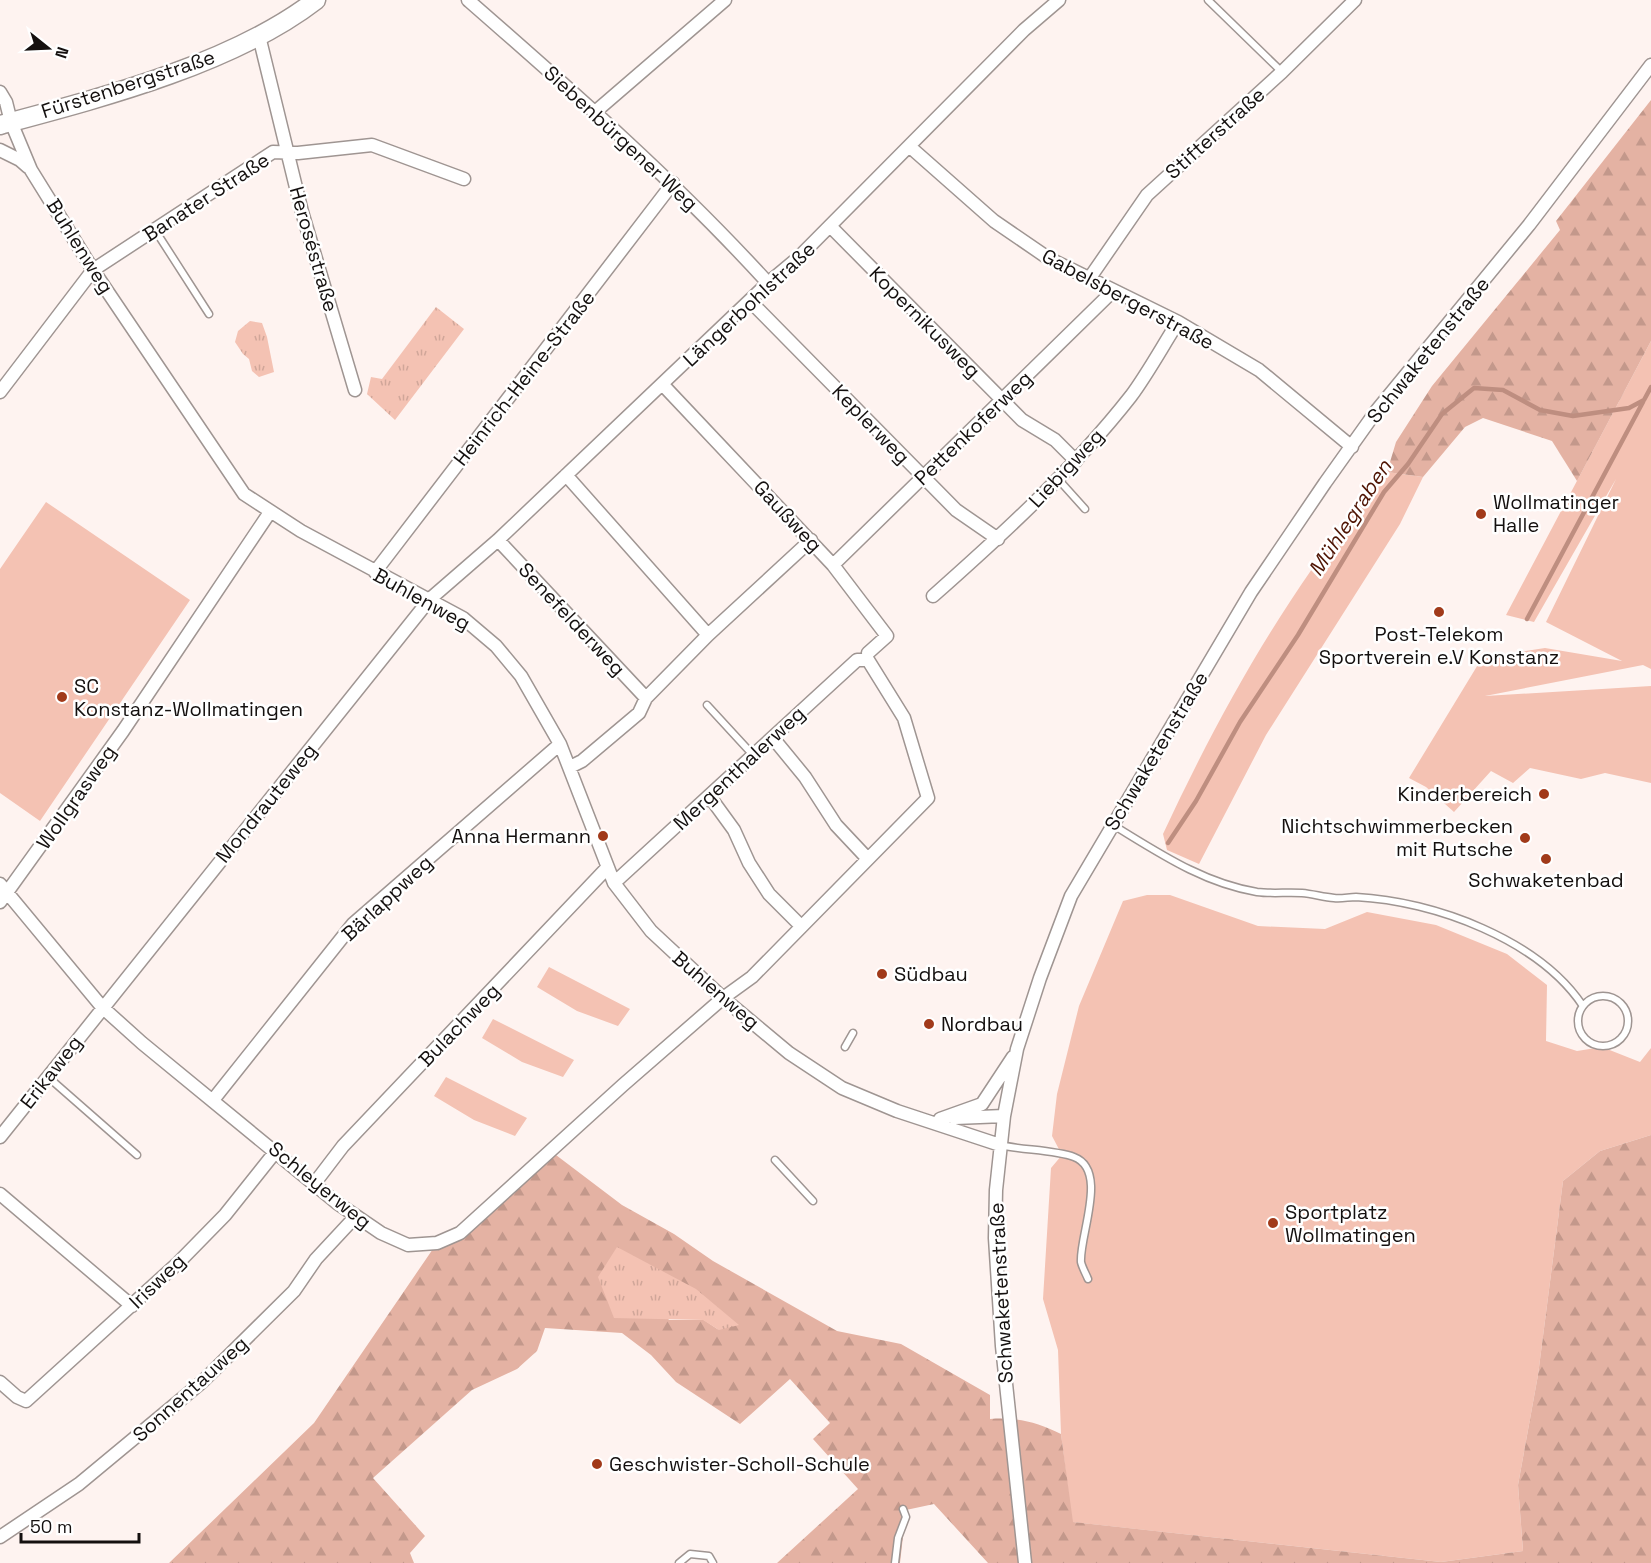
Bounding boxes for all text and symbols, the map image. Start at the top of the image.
north arrow [18,18,78,78]
street label: Fürstenbergstraße [38,44,218,124]
text: N [50,44,73,61]
street label: Siebenbürgener Weg [538,60,704,216]
street label: Stifterstraße [1160,81,1270,185]
street label: Banater Straße [138,146,274,248]
street label: Heroséstraße [284,183,344,315]
street label: Buhlenweg [41,194,119,298]
street label: Längerbohlstraße [677,236,821,372]
street label: Gabelsbergerstraße [1037,243,1219,355]
street label: Kopernikusweg [864,261,986,383]
street label: Schwaketenstraße [1361,271,1495,429]
street label: Heinrich-Heine-Straße [447,285,601,471]
street label: Pettenkoferweg [909,365,1037,491]
street label: Keplerweg [826,379,916,469]
street label: Liebigweg [1023,423,1109,513]
water label: Mühlegraben [1302,453,1398,581]
street label: Gaußweg [748,474,828,558]
place label: Wollmatinger Halle [1493,489,1619,538]
marker: Wollmatinger Halle [1474,507,1488,521]
street label: Senefelderweg [513,557,631,681]
street label: Buhlenweg [369,562,475,636]
marker: Post-Telekom Sportverein e.V Konstanz [1432,605,1446,619]
place label: Post-Telekom Sportverein e.V Konstanz [1319,621,1559,670]
street label: Schwaketenstraße [1098,667,1214,835]
place label: SC Konstanz-Wollmatingen [74,673,303,722]
marker: SC Konstanz-Wollmatingen [55,690,69,704]
street label: Mergenthalerweg [668,700,810,836]
street label: Mondrauteweg [210,738,322,868]
street label: Wollgrasweg [30,740,122,854]
place label: Kinderbereich [1398,781,1532,807]
marker: Kinderbereich [1537,787,1551,801]
place label: Nichtschwimmerbecken mit Rutsche [1281,813,1513,862]
place label: Anna Hermann [452,823,591,849]
marker: Anna Hermann [596,829,610,843]
marker: Nichtschwimmerbecken mit Rutsche [1518,831,1532,845]
street label: Bärlappweg [336,849,438,947]
marker: Schwaketenbad [1539,852,1553,866]
place label: Schwaketenbad [1468,867,1624,893]
street label: Buhlenweg [667,945,765,1035]
place label: Südbau [894,961,968,987]
marker: Südbau [875,967,889,981]
street label: Bulachweg [413,978,505,1072]
place label: Nordbau [941,1011,1023,1037]
marker: Nordbau [922,1017,936,1031]
street label: Erikaweg [14,1030,88,1114]
street label: Schleyerweg [263,1135,377,1235]
place label: Sportplatz Wollmatingen [1285,1199,1416,1248]
street label: Schwaketenstraße [983,1202,1019,1384]
marker: Sportplatz Wollmatingen [1266,1216,1280,1230]
street label: Irisweg [123,1248,191,1314]
street label: Sonnentauweg [127,1330,253,1448]
place label: Geschwister-Scholl-Schule [609,1451,870,1477]
marker: Geschwister-Scholl-Schule [590,1457,604,1471]
scale bar [21,1506,140,1544]
text: 50 m [30,1515,72,1538]

